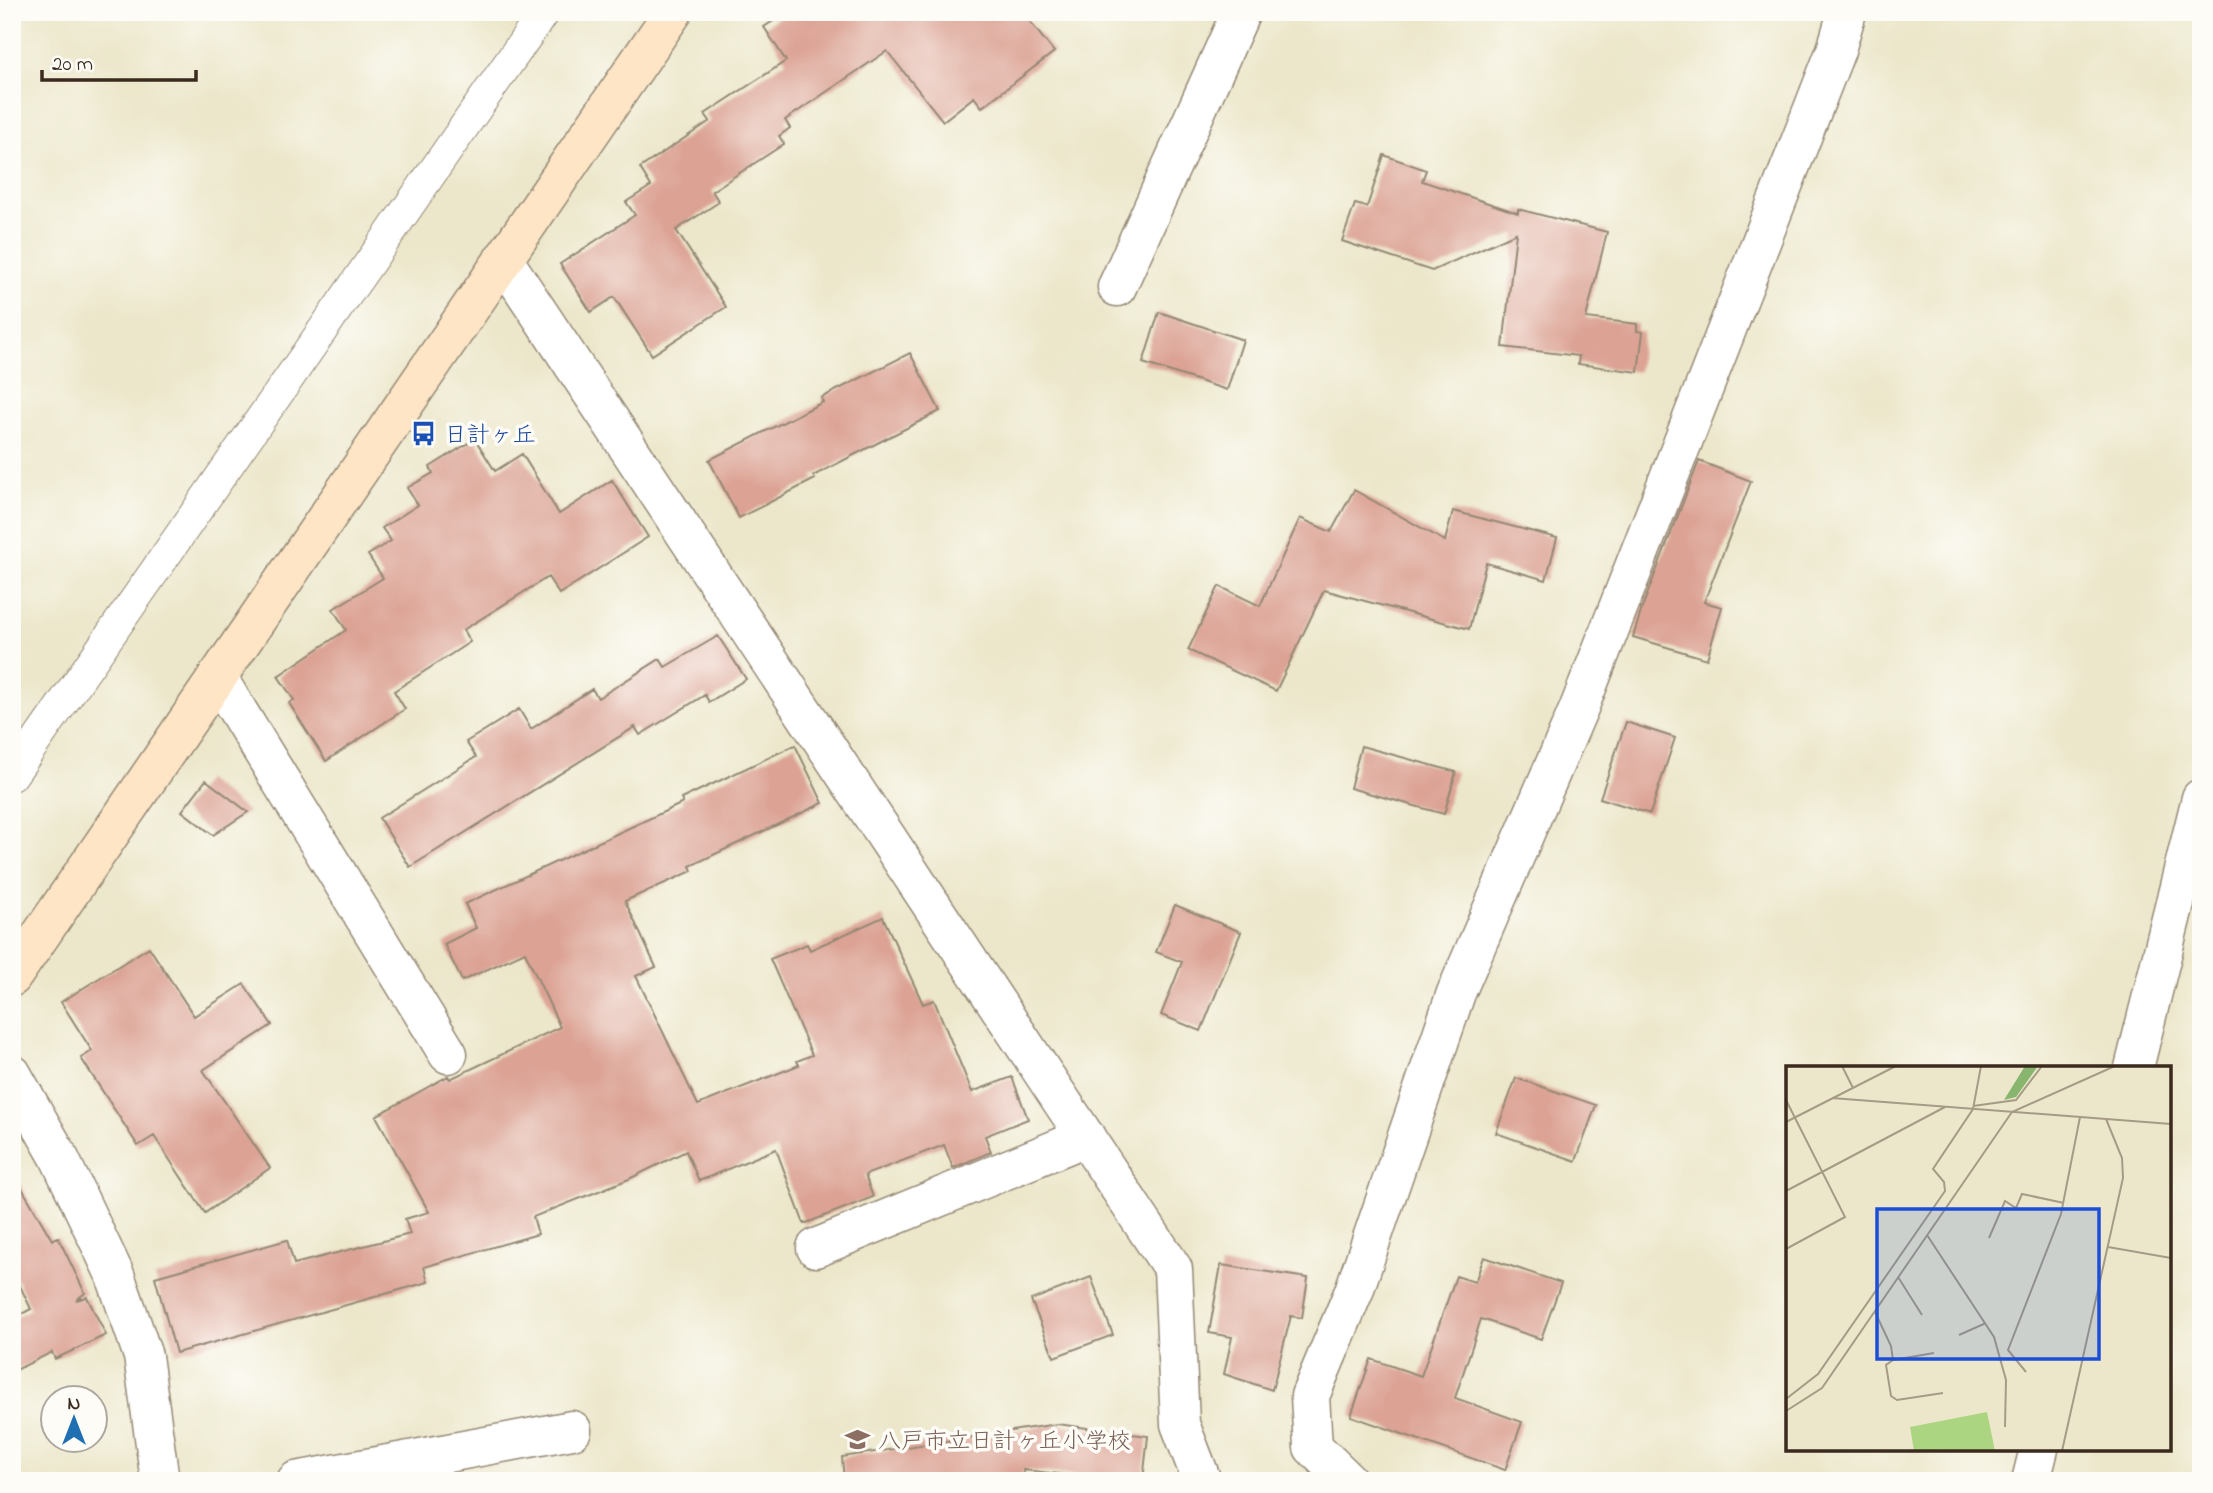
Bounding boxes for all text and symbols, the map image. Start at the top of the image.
scale bar [42,38,196,82]
text: 20 m [52,50,93,80]
bus stop icon: 日計ヶ丘 [410,420,438,448]
place label: 日計ヶ丘 [444,420,536,453]
inset map [1786,1066,2171,1451]
north arrow [38,1384,108,1454]
text: N [68,1391,81,1418]
school or university icon: 八戸市立日計ヶ丘小学校 [844,1426,872,1454]
place label: 八戸市立日計ヶ丘小学校 [878,1426,1131,1459]

